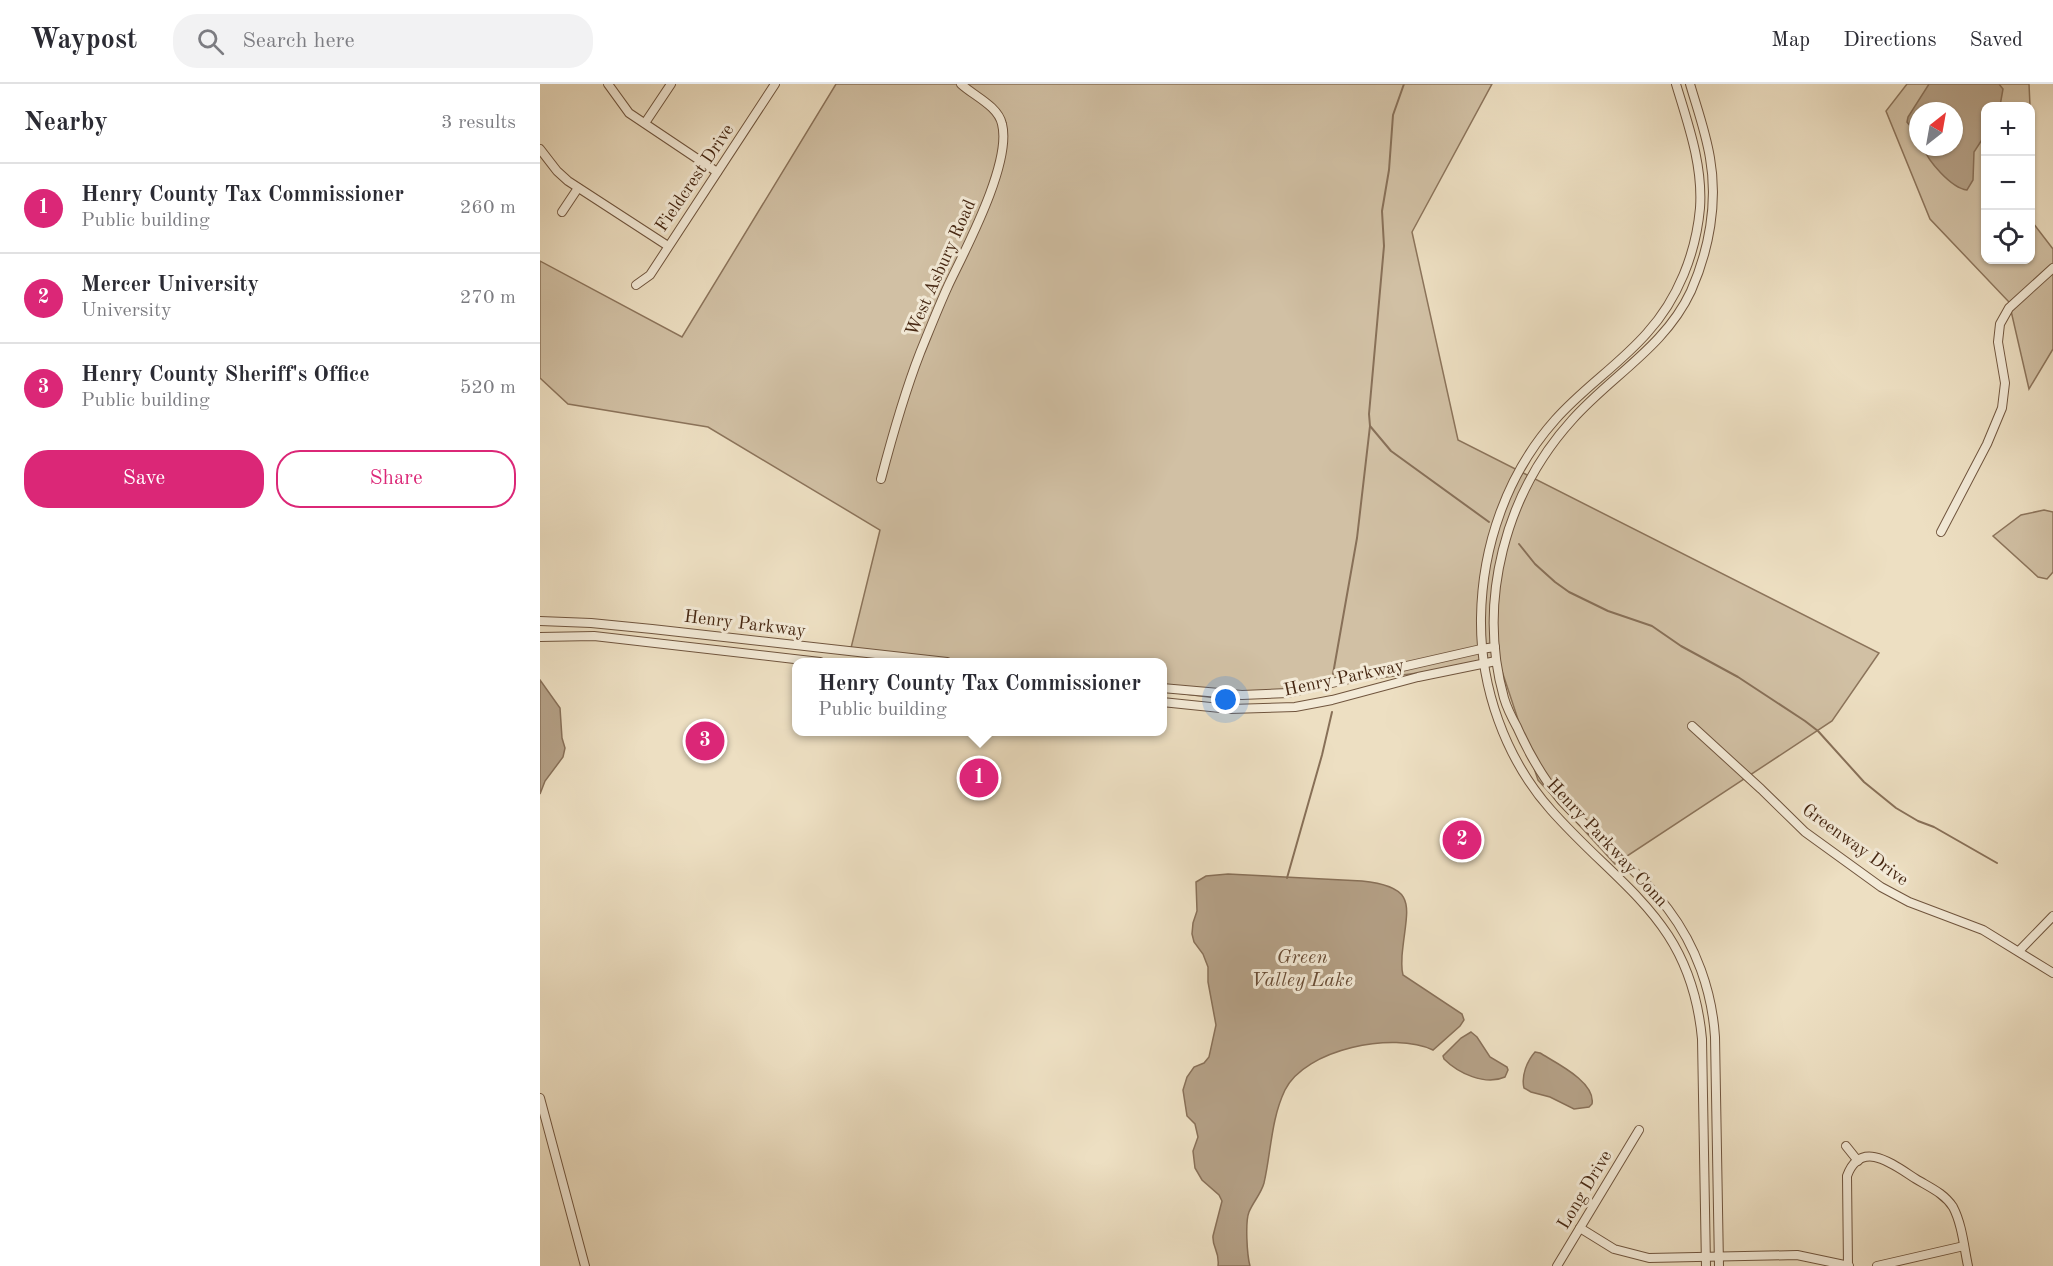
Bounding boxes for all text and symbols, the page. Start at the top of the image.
search box [173,14,593,68]
icon: search [194,25,227,58]
text: Waypost [30,27,137,55]
text: Search here [242,30,355,52]
text: Map [1771,30,1810,51]
text: Directions [1843,30,1937,51]
text: Saved [1970,30,2023,51]
north arrow [1909,102,1963,156]
map controls [1981,102,2035,264]
button: + [1981,102,2035,156]
text: Nearby [24,110,108,136]
text: 3 results [441,113,516,133]
street label: Fieldcrest Drive [652,121,738,235]
button: − [1981,156,2035,210]
text: Henry County Tax Commissioner [81,184,404,206]
street label: West Asbury Road [903,197,979,339]
text: 1 [38,198,49,218]
text: 260 m [460,198,516,218]
button: locate [1981,210,2035,264]
text: Public building [81,211,210,231]
text: Mercer University [81,274,259,296]
text: 2 [38,288,49,308]
text: 270 m [460,288,516,308]
text: University [81,301,172,321]
text: Henry County Sheriff's Office [81,364,370,386]
text: 3 [38,378,49,398]
text: 520 m [460,378,516,398]
text: Public building [81,391,210,411]
button: Save [24,450,264,508]
button: Share [276,450,516,508]
street label: Henry Parkway [683,608,807,640]
street label: Henry Parkway [1282,656,1406,700]
popup [792,658,1167,736]
text: Henry County Tax Commissioner [818,673,1141,695]
your location [1211,685,1240,714]
text: Public building [818,700,947,720]
pin: 3 [686,718,724,764]
pin: 1 [960,756,998,800]
street label: Henry Parkway Conn [1543,775,1671,911]
street label: Greenway Drive [1799,801,1911,889]
pin: 2 [1442,818,1482,862]
water label: Green Valley Lake [1251,948,1353,991]
street label: Long Drive [1554,1147,1616,1233]

